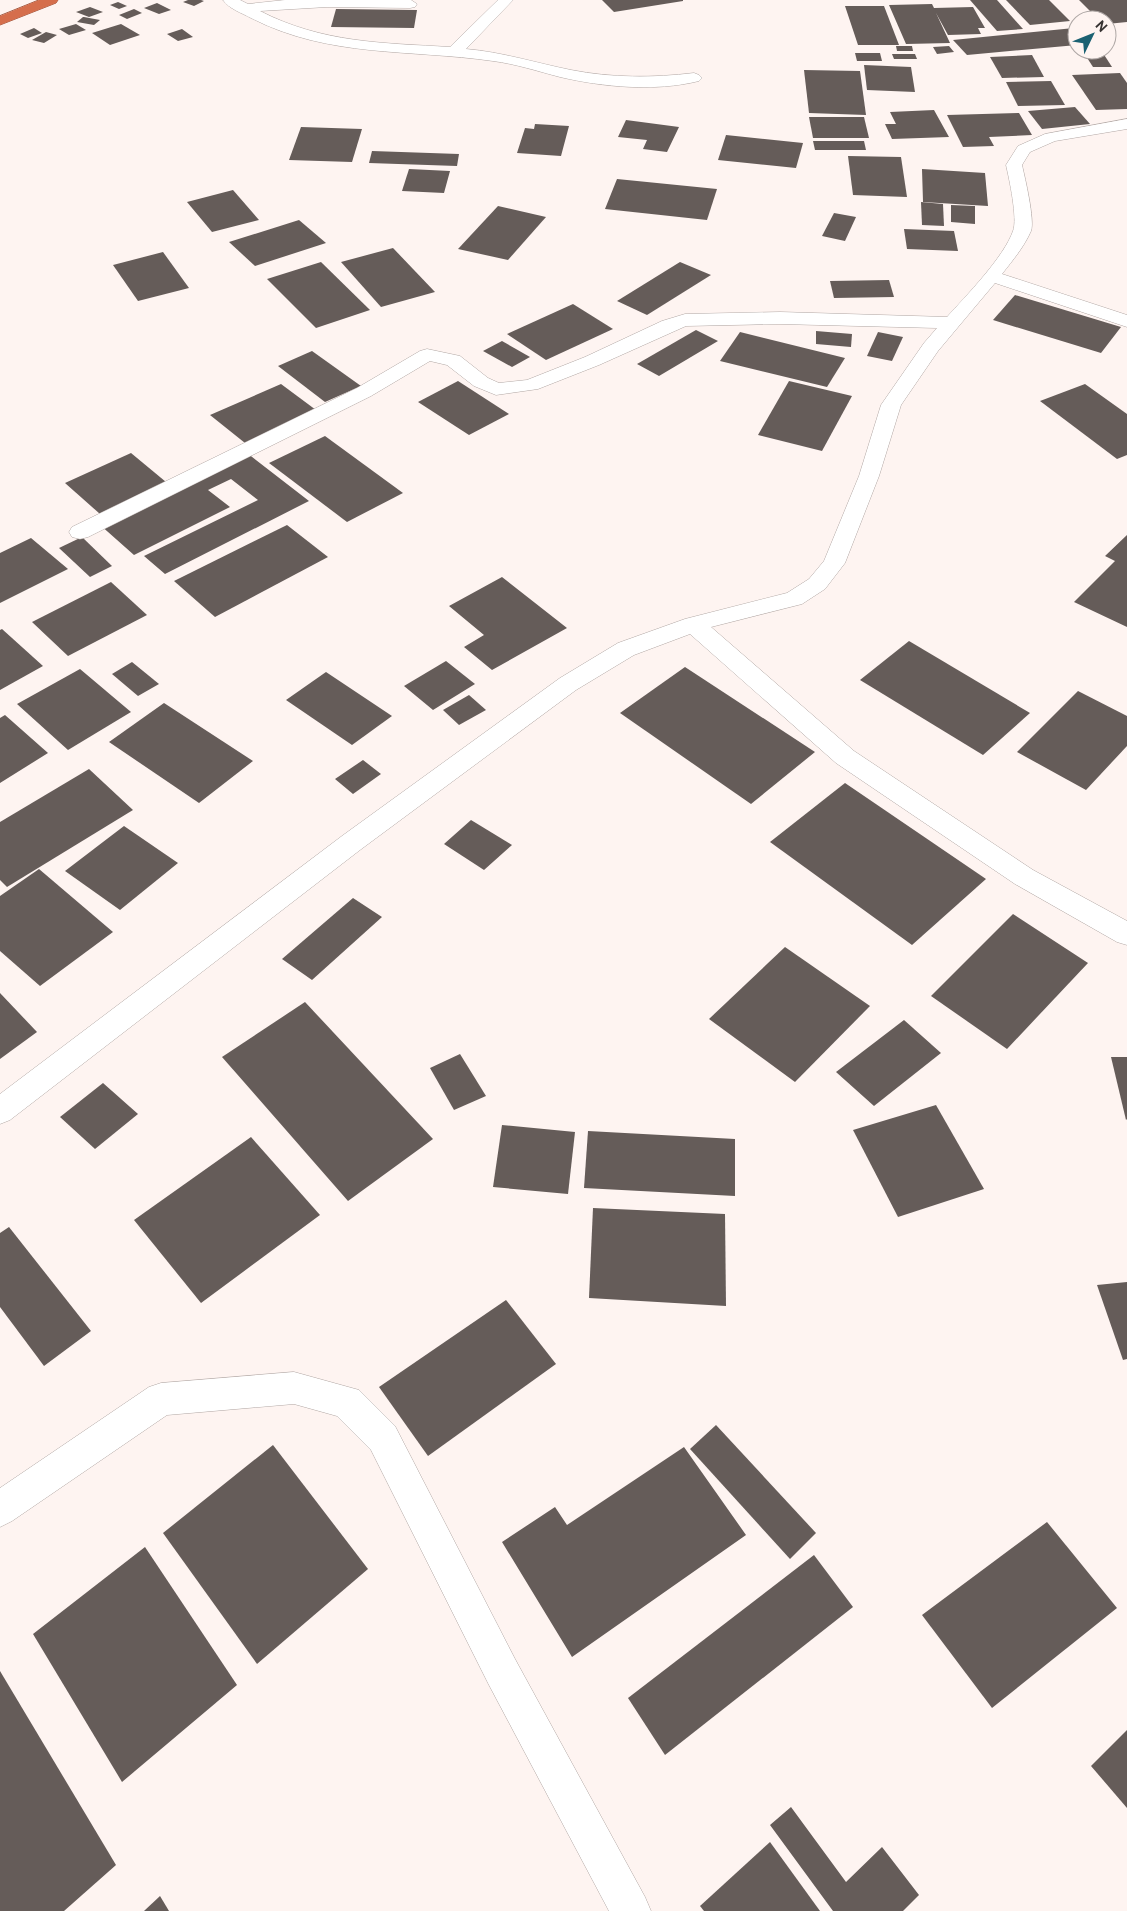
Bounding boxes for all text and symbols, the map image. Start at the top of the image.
north arrow [1067,10,1117,60]
text: N [1091,18,1110,37]

